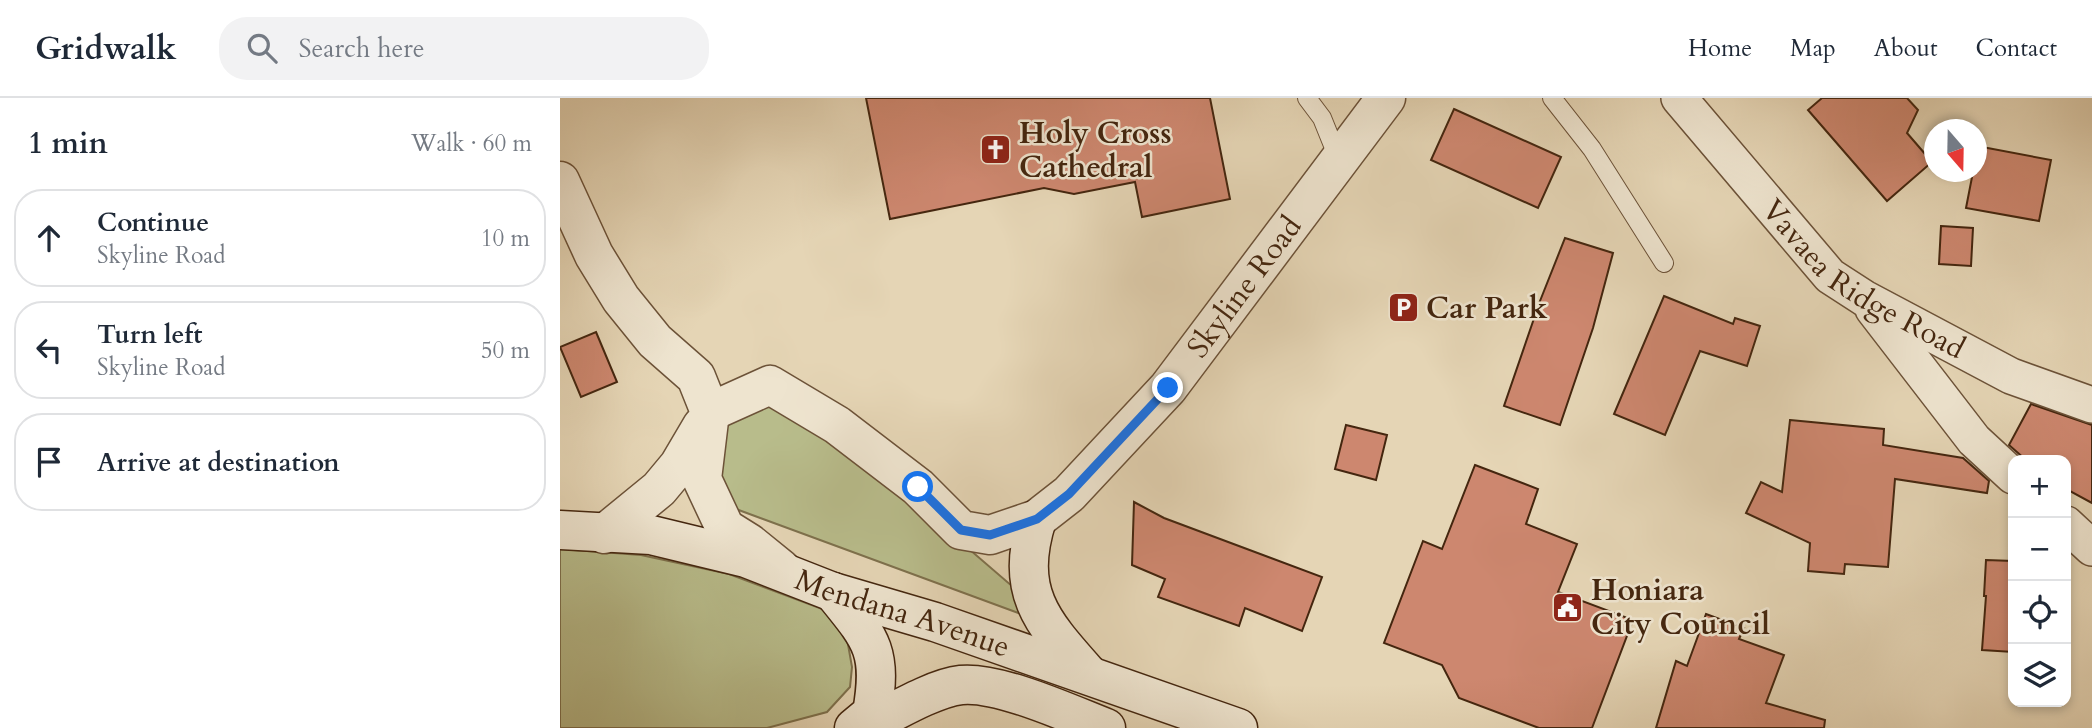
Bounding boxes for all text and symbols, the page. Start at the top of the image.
search box [219,17,709,80]
text: Gridwalk [35,26,177,71]
icon: search [243,29,281,67]
text: Search here [299,31,425,66]
text: Home [1688,32,1752,65]
text: Map [1790,32,1836,65]
text: About [1874,32,1938,65]
text: Contact [1976,32,2057,65]
place label: Holy Cross Cathedral [1019,113,1172,188]
north arrow [1924,119,1987,182]
text: 1 min [28,123,108,164]
text: Walk · 60 m [411,128,532,159]
church icon: Holy Cross Cathedral [979,133,1013,167]
street label: Vavaea Ridge Road [1753,190,1972,369]
text: Continue [97,205,209,240]
street label: Skyline Road [1177,207,1311,366]
icon: ahead [30,219,68,257]
text: 10 m [481,223,530,254]
text: Skyline Road [97,240,226,271]
place label: Car Park [1426,288,1548,329]
parking icon: Car Park [1386,291,1420,325]
text: Turn left [97,317,202,352]
icon: left [30,331,68,369]
text: 50 m [481,335,530,366]
text: Skyline Road [97,352,226,383]
route end [1152,372,1183,403]
icon: arrive [30,443,68,481]
text: Arrive at destination [97,445,340,480]
map controls [2008,455,2071,707]
button: + [2008,455,2071,518]
route start [902,471,933,502]
button: − [2008,518,2071,581]
street label: Mendana Avenue [789,559,1015,667]
place label: Honiara City Council [1591,570,1770,645]
button: locate [2008,581,2071,644]
public building icon: Honiara City Council [1551,590,1585,624]
button: layers [2008,644,2071,707]

